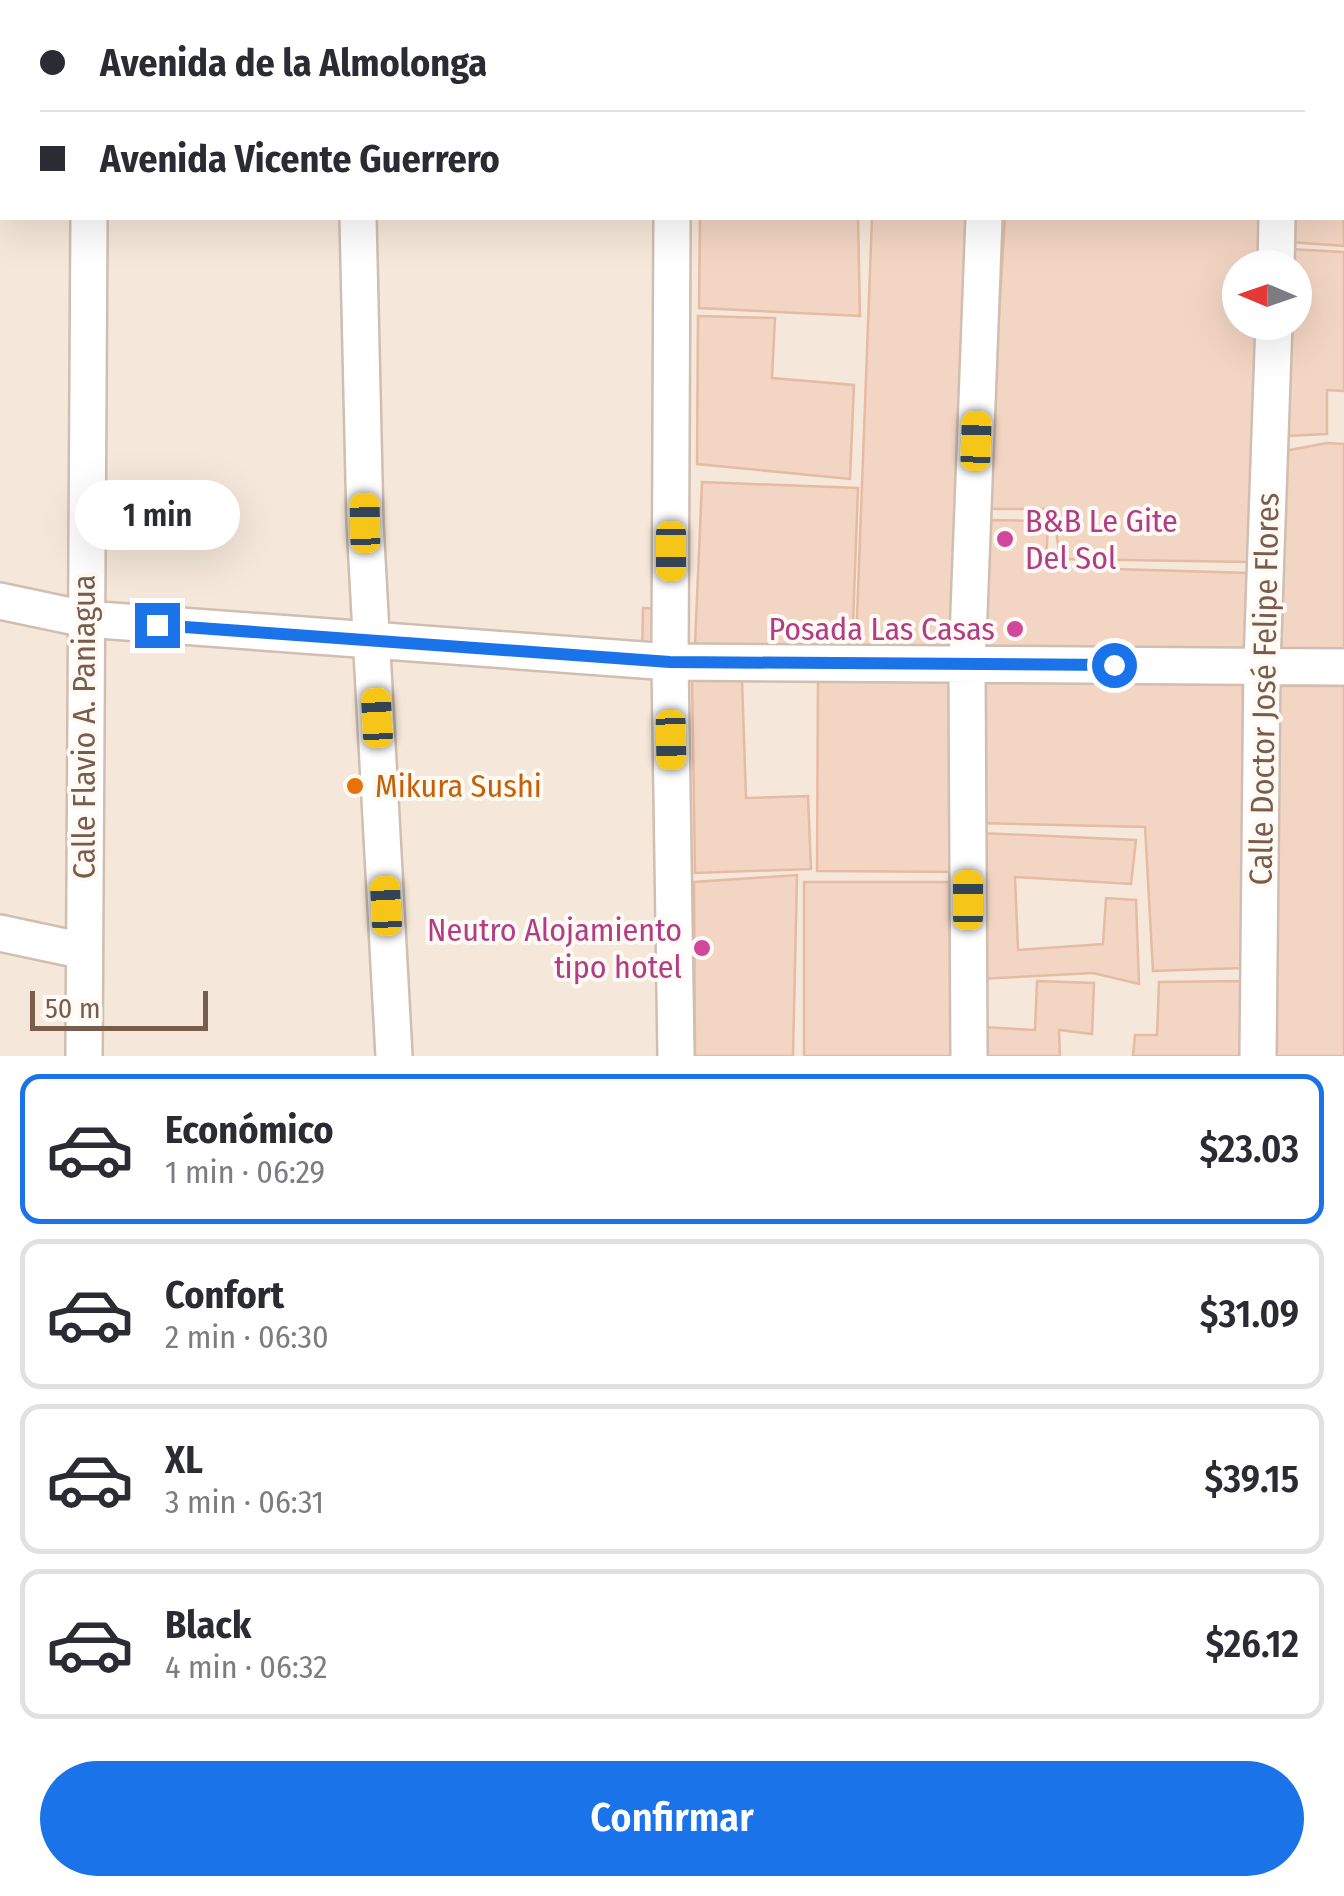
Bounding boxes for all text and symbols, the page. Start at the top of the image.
text: Avenida de la Almolonga [100,40,487,86]
text: Avenida Vicente Guerrero [100,136,500,182]
north arrow [1222,250,1312,340]
map controls [1222,250,1312,340]
car [960,410,992,472]
callout: 1 min [74,480,240,550]
street label: Calle Doctor José Felipe Flores [1242,492,1286,886]
car [349,493,381,553]
text: 1 min [123,496,192,534]
place label: B&B Le Gite Del Sol [1025,502,1178,577]
car [656,521,686,581]
marker: B&B Le Gite Del Sol [994,528,1016,550]
street label: Calle Flavio A. Paniagua [65,575,103,879]
route end [135,603,180,648]
place label: Posada Las Casas [768,610,995,648]
marker: Posada Las Casas [1004,618,1026,640]
route start [1092,643,1137,688]
car [360,687,394,749]
car [655,710,687,770]
place label: Mikura Sushi [375,767,542,805]
marker: Mikura Sushi [344,775,366,797]
car [953,870,983,930]
car [369,875,403,937]
place label: Neutro Alojamiento tipo hotel [427,911,682,986]
marker: Neutro Alojamiento tipo hotel [691,937,713,959]
scale bar [30,986,208,1030]
text: 50 m [45,992,101,1025]
icon: car [45,1104,135,1194]
text: Económico [165,1107,334,1153]
text: $23.03 [1199,1126,1299,1172]
text: 1 min · 06:29 [165,1153,325,1191]
icon: car [45,1269,135,1359]
text: Confort [165,1272,284,1318]
text: $31.09 [1200,1291,1299,1337]
text: 2 min · 06:30 [165,1318,329,1356]
icon: car [45,1434,135,1524]
text: XL [165,1437,203,1483]
text: $39.15 [1204,1456,1299,1502]
text: 3 min · 06:31 [165,1483,324,1521]
icon: car [45,1599,135,1689]
text: Black [165,1602,251,1648]
text: $26.12 [1205,1621,1299,1667]
text: 4 min · 06:32 [165,1648,327,1686]
button: Confirmar [40,1761,1304,1876]

